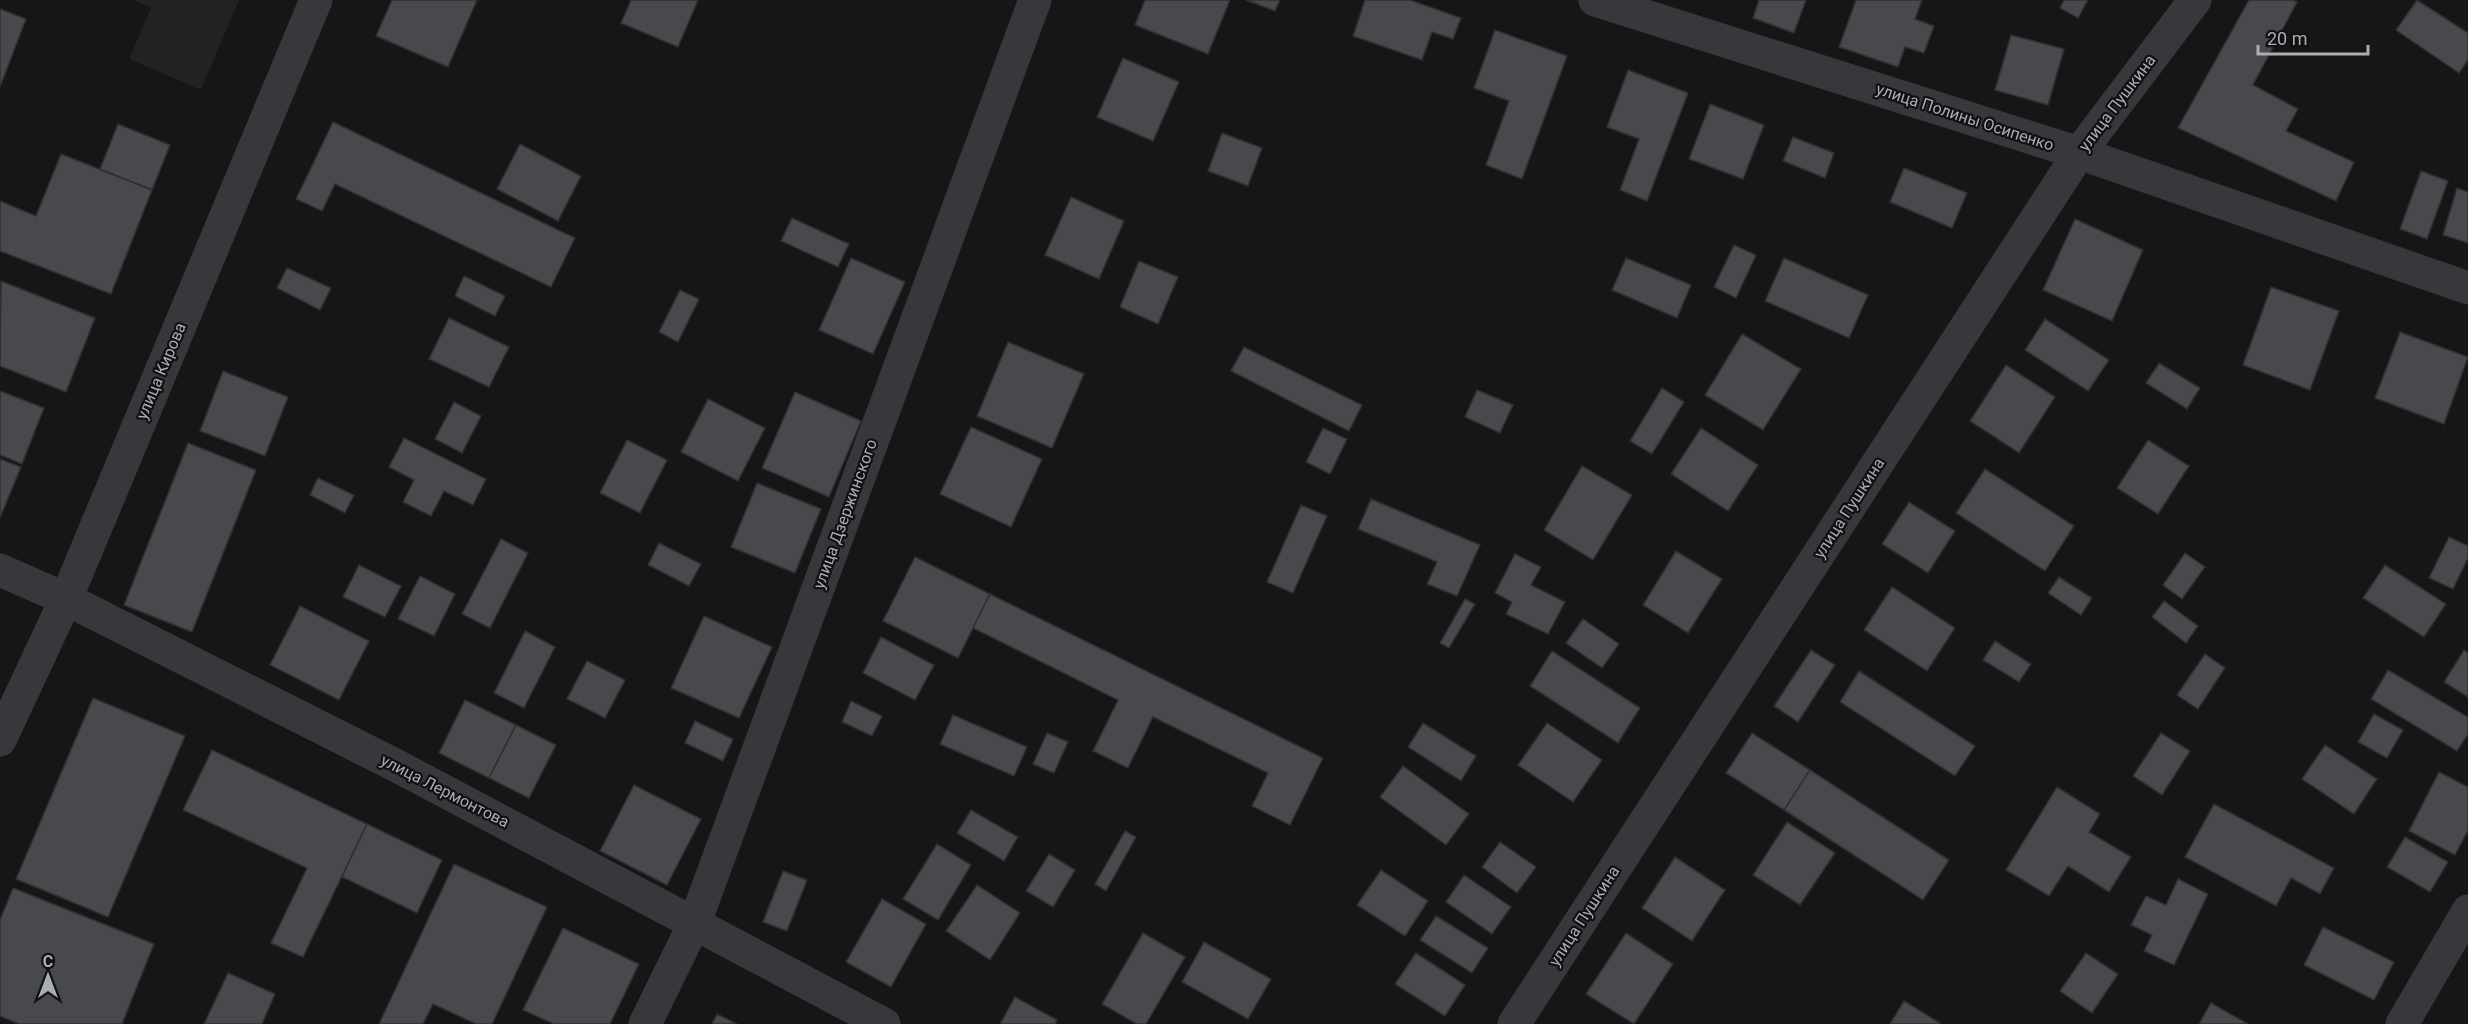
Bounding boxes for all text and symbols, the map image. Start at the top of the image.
scale bar [2258,18,2368,56]
text: 20 m [2267,28,2307,49]
street label: улица Пушкина [2075,51,2159,155]
street label: улица Полины Осипенко [1874,79,2056,155]
street label: улица Кирова [132,320,190,422]
street label: улица Дзержинского [809,437,881,591]
street label: улица Пушкина [1810,454,1888,562]
street label: улица Лермонтова [378,750,512,832]
street label: улица Пушкина [1545,862,1623,970]
north arrow [18,946,78,1006]
text: С [43,952,53,971]

